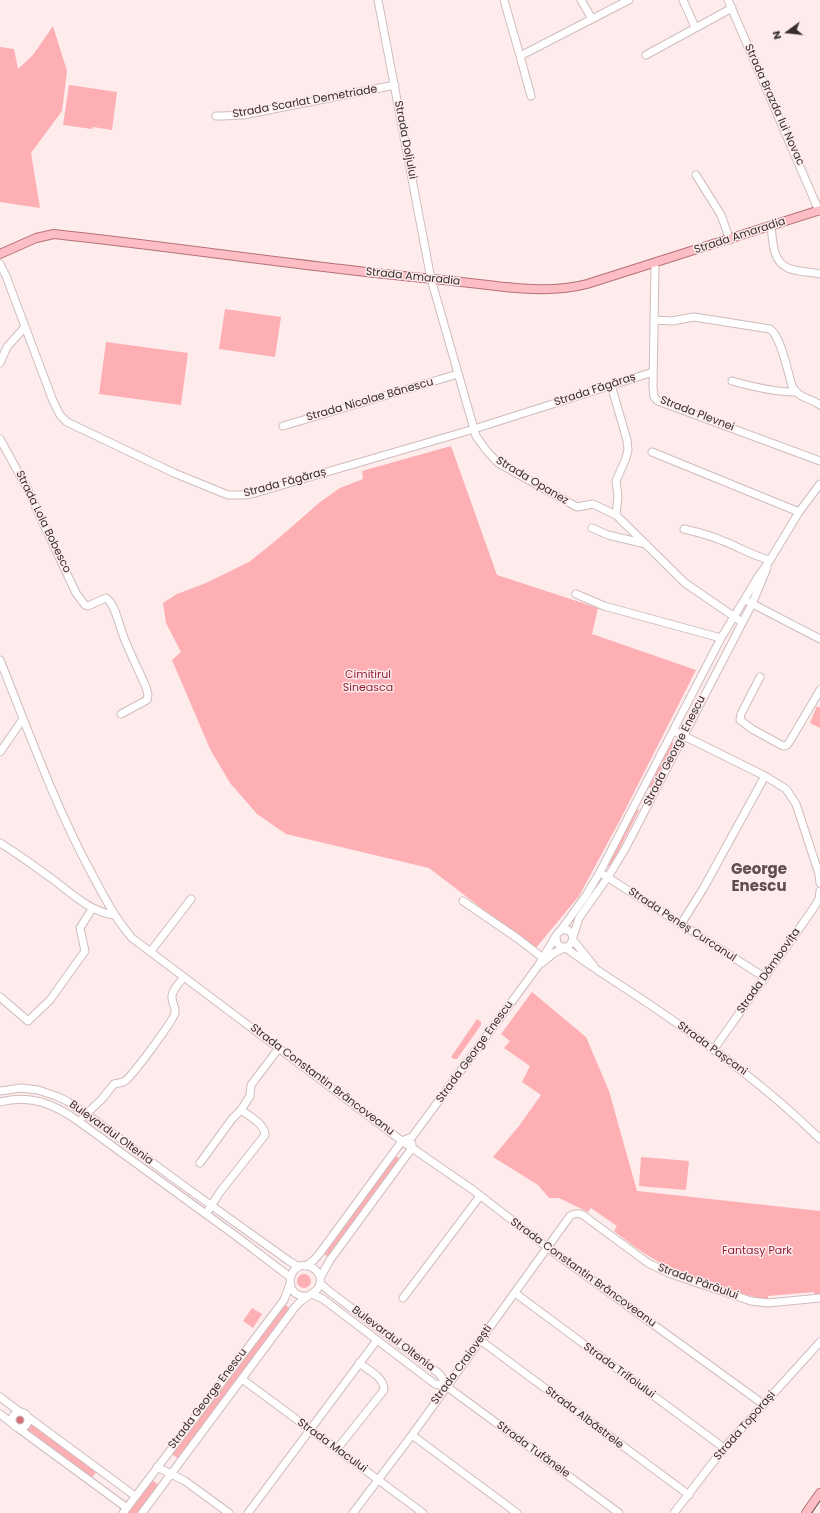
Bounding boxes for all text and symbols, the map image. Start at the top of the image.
north arrow [768,12,808,52]
text: N [768,29,785,41]
street label: Strada Brazda lui Novac [741,42,807,168]
street label: Strada Scarlat Demetriade [232,83,378,121]
street label: Strada Doljului [391,100,419,180]
street label: Strada Amaradia [693,215,787,257]
street label: Strada Amaradia [365,265,461,289]
street label: Strada Făgăraș [553,371,637,409]
street label: Strada Nicolae Bănescu [305,376,435,424]
street label: Strada Plevnei [658,394,736,434]
street label: Strada Opanez [493,454,571,508]
street label: Strada Făgăraș [242,466,328,500]
street label: Strada Lola Bobesco [12,469,74,575]
park label: Cimitirul Sineasca [343,668,393,694]
street label: Strada George Enescu [641,693,709,809]
district label: George Enescu [731,861,787,896]
street label: Strada Peneș Curcanul [626,885,738,965]
street label: Strada Dâmbovița [735,926,803,1016]
street label: Strada George Enescu [434,999,516,1105]
street label: Strada Pașcani [674,1019,750,1079]
street label: Strada Constantin Brâncoveanu [247,1022,397,1138]
street label: Bulevardul Oltenia [66,1098,156,1168]
street label: Strada Constantin Brâncoveanu [508,1216,658,1330]
park label: Fantasy Park [722,1244,792,1258]
street label: Strada Pârâului [656,1261,740,1303]
street label: Bulevardul Oltenia [349,1303,437,1375]
street label: Strada Craiovești [429,1323,495,1407]
street label: Strada Trifoiului [581,1341,657,1401]
street label: Strada George Enescu [166,1346,250,1452]
street label: Strada Albăstrele [542,1384,626,1452]
street label: Strada Toporași [711,1389,779,1463]
street label: Strada Macului [295,1416,369,1476]
street label: Strada Tufănele [494,1419,572,1481]

